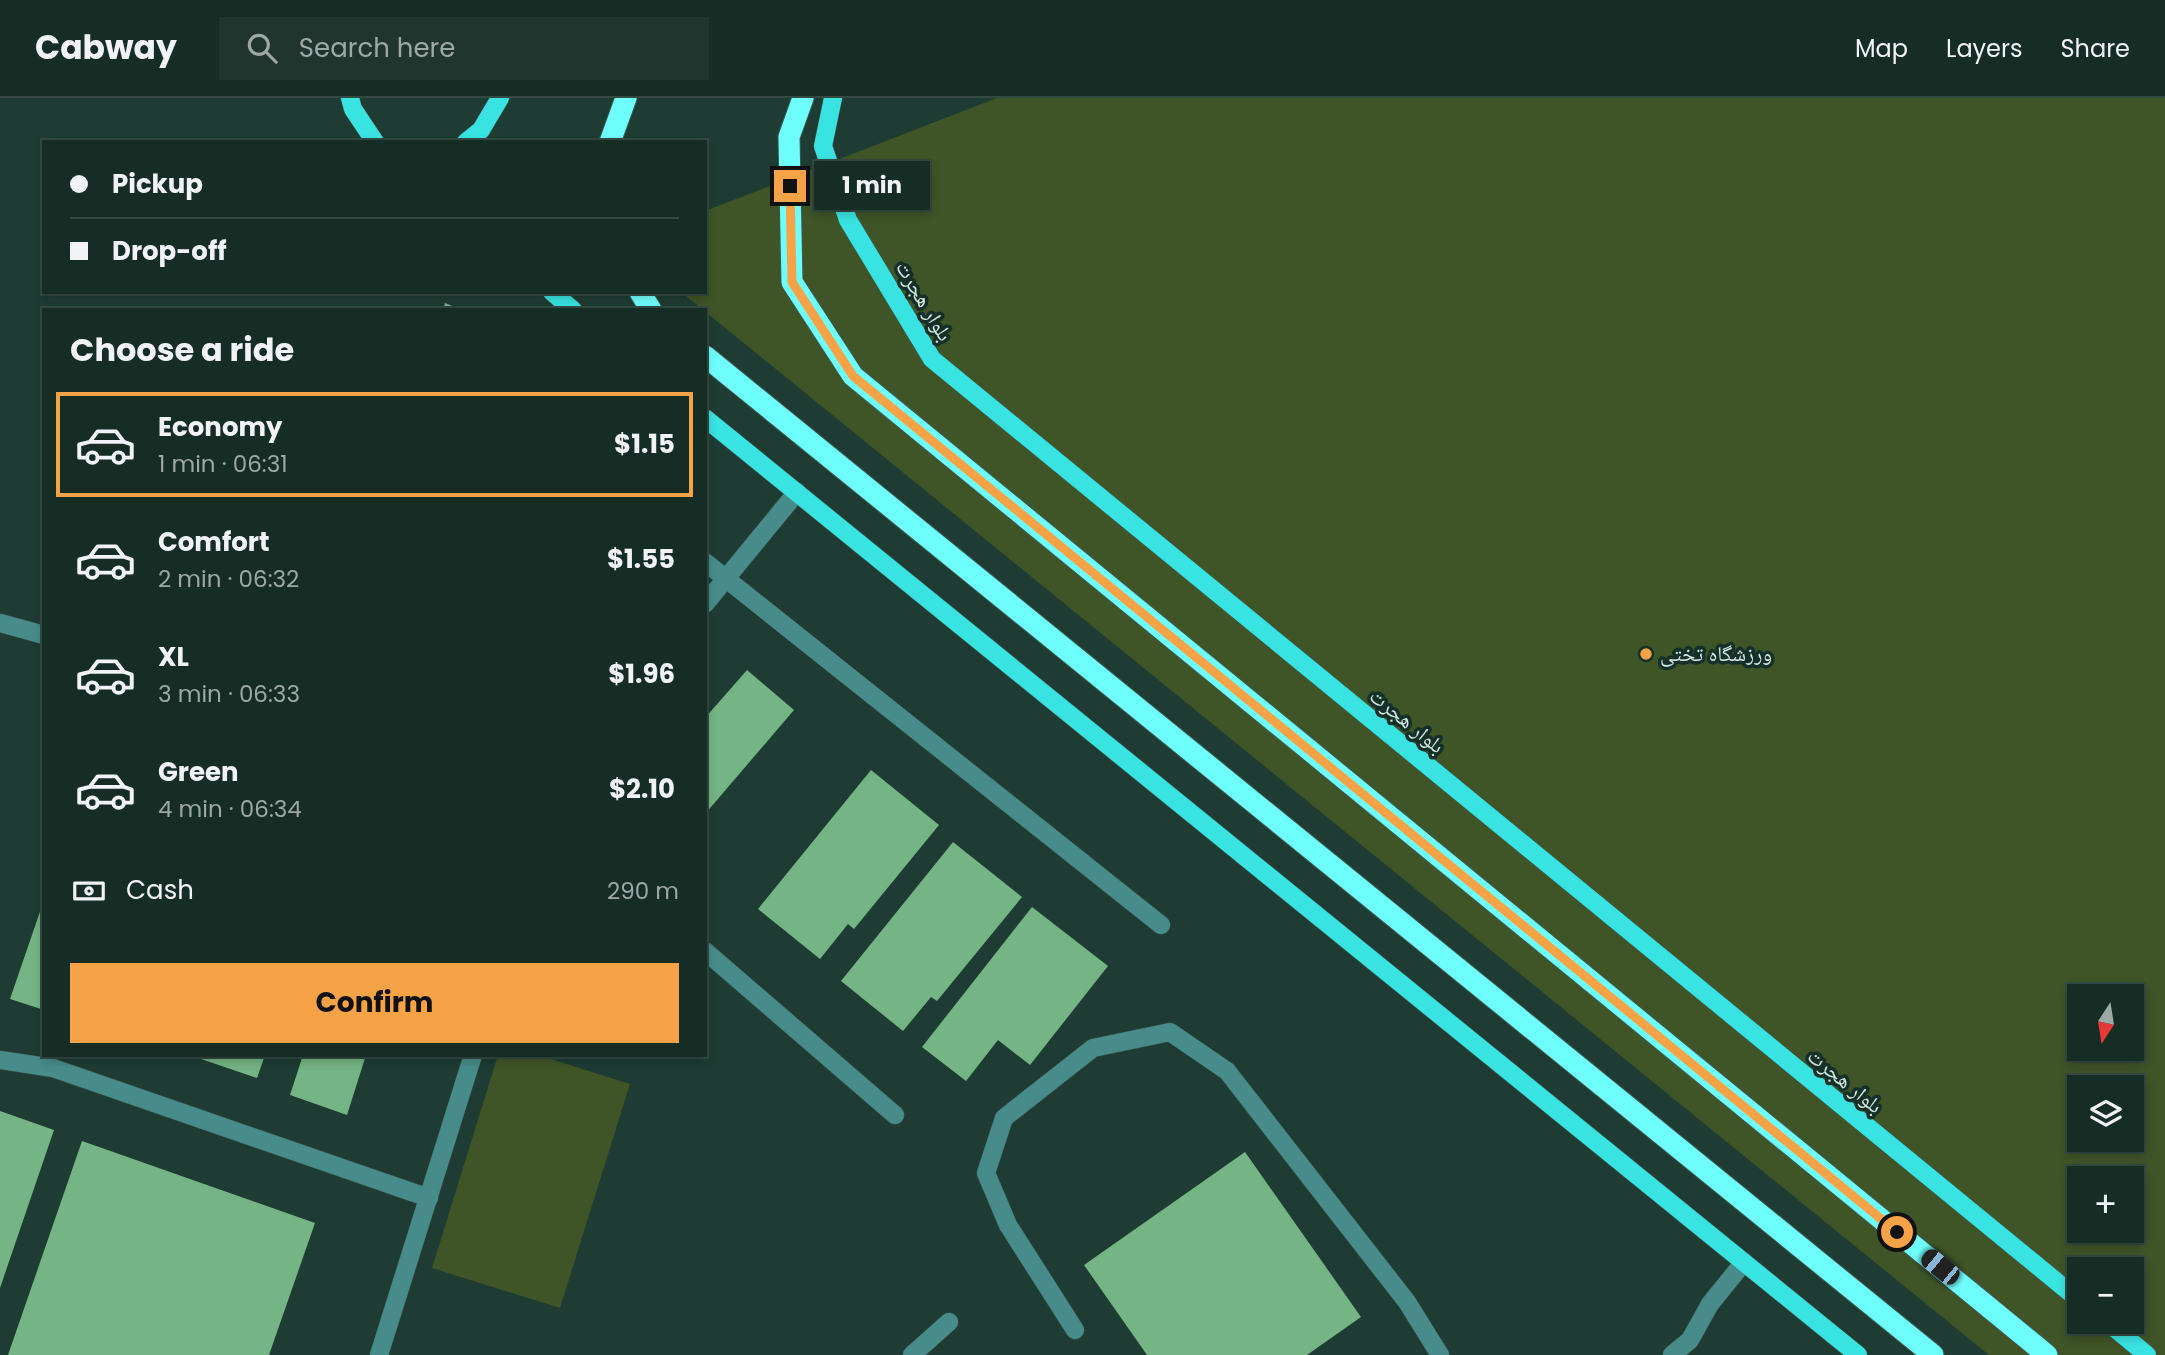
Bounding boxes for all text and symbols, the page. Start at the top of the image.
search box [219,17,709,80]
text: Cabway [35,24,177,71]
icon: search [243,29,281,67]
text: Search here [299,30,455,66]
text: Map [1855,32,1908,65]
text: Layers [1946,32,2022,65]
text: Share [2060,32,2130,65]
callout: 1 min [814,162,930,210]
text: Pickup [112,166,203,202]
text: 1 min [842,169,902,201]
route end [774,170,806,202]
text: Drop-off [112,233,227,269]
street label: بلوار هجرت [889,255,960,346]
text: Choose a ride [70,327,294,372]
text: Economy [158,409,282,445]
icon: car [74,413,137,476]
text: $1.15 [614,426,675,462]
text: 1 min · 06:31 [158,448,288,480]
text: Comfort [158,524,270,560]
icon: car [74,528,137,591]
text: $1.55 [607,541,675,577]
text: 2 min · 06:32 [158,563,299,595]
text: XL [158,639,189,675]
place label: ورزشگاه تختی [1660,639,1772,668]
icon: car [74,643,137,706]
marker: ورزشگاه تختی [1638,646,1654,662]
text: $1.96 [608,656,675,692]
text: 3 min · 06:33 [158,678,300,710]
street label: بلوار هجرت [1364,681,1451,760]
text: Green [158,754,239,790]
icon: car [74,758,137,821]
text: $2.10 [609,771,675,807]
text: 4 min · 06:34 [158,793,302,825]
icon: cash [70,872,108,910]
text: Cash [126,872,194,908]
text: 290 m [607,875,679,907]
button: Confirm [70,963,679,1043]
north arrow [2067,984,2144,1060]
map controls [2067,984,2144,1334]
street label: بلوار هجرت [1802,1041,1889,1120]
button: layers [2067,1075,2144,1152]
button: + [2067,1166,2144,1243]
route start [1881,1216,1913,1248]
car [1918,1246,1963,1288]
button: − [2067,1257,2144,1334]

